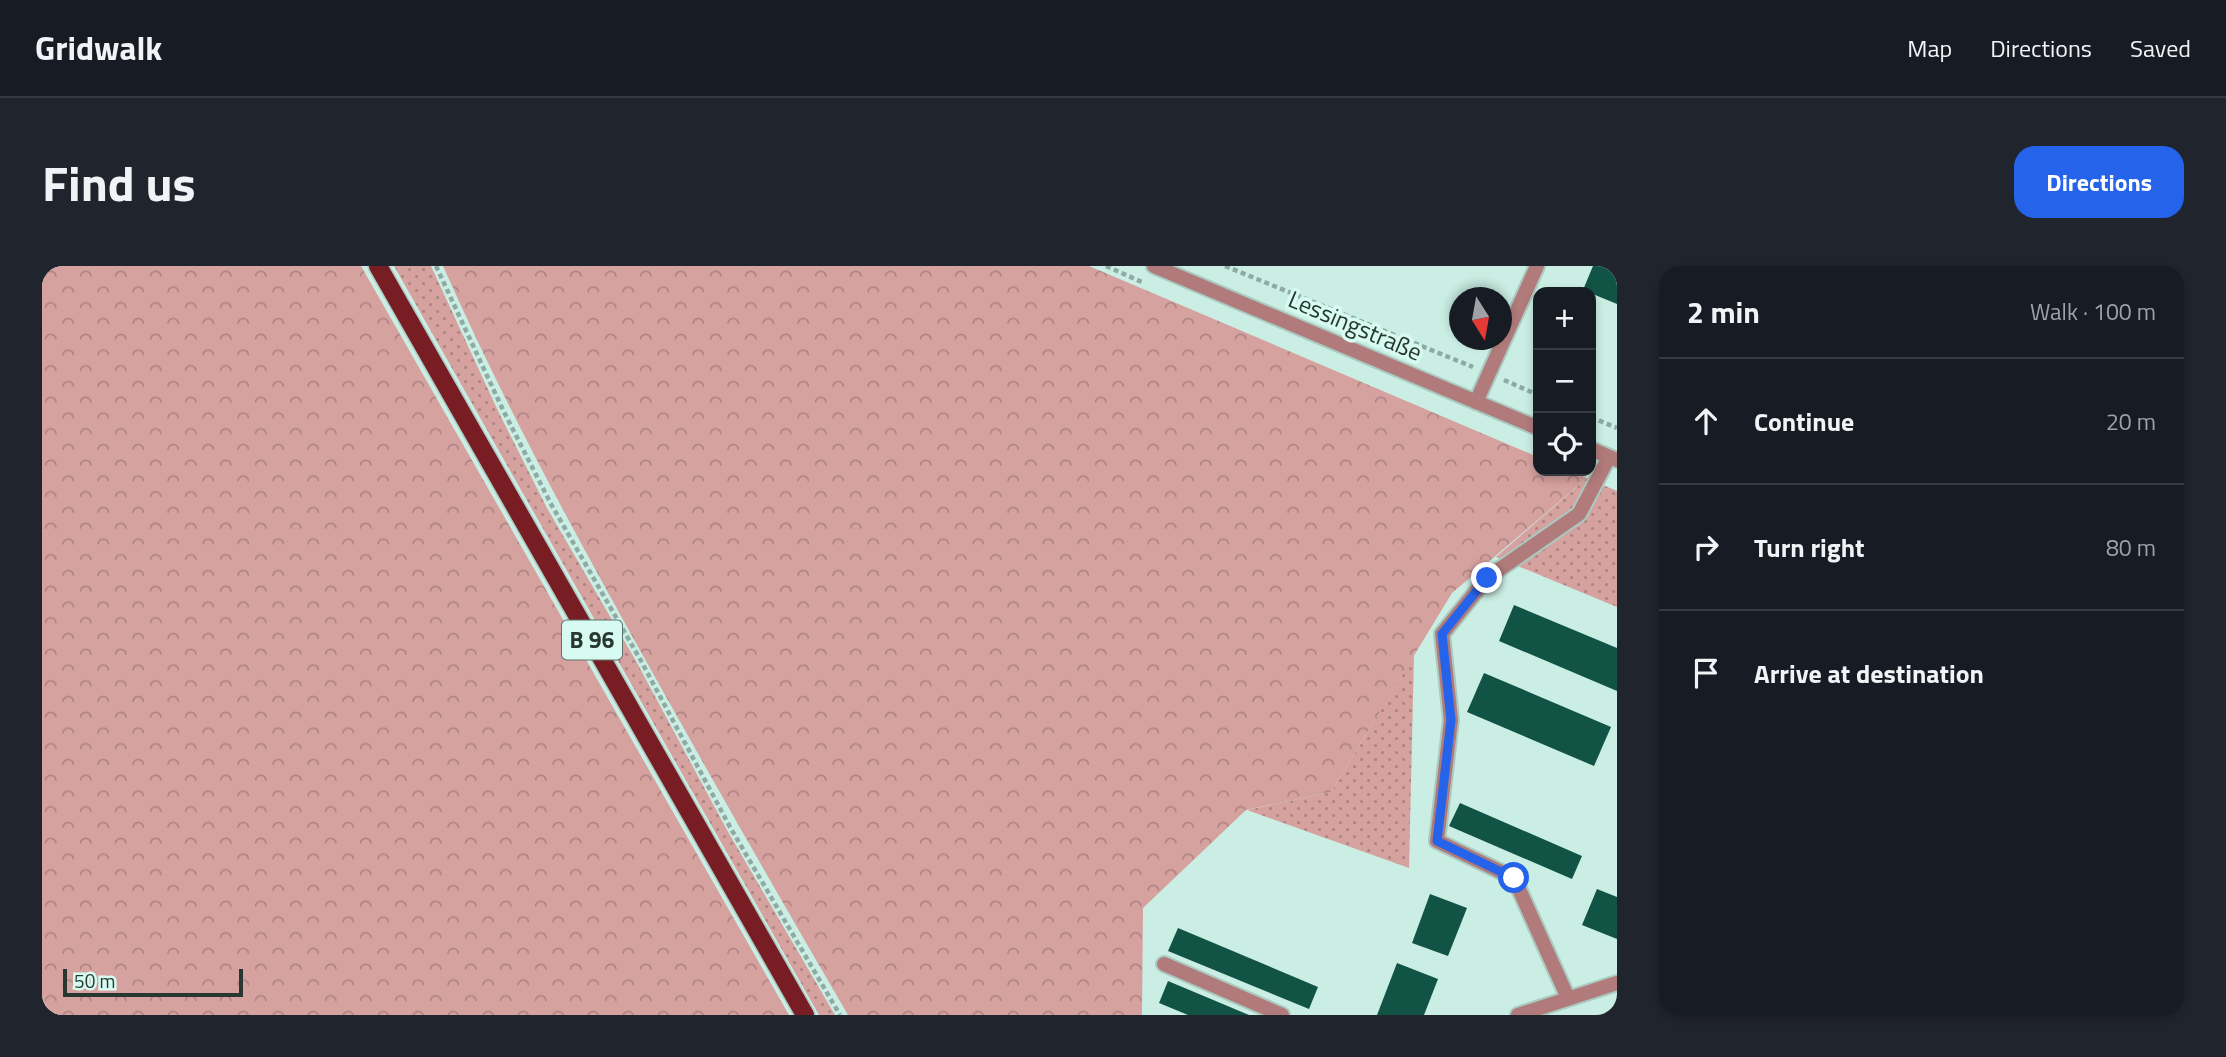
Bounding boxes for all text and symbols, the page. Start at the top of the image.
text: Gridwalk [35,23,162,73]
text: Map [1907,30,1952,66]
text: Directions [1990,30,2092,66]
text: Saved [2130,30,2191,66]
text: Find us [42,145,196,220]
button: Directions [2014,146,2184,218]
street label: Lessingstraße [1283,281,1428,369]
north arrow [1449,287,1512,350]
map controls [1533,287,1596,476]
button: + [1533,287,1596,350]
text: 2 min [1687,289,1760,335]
text: Walk · 100 m [2030,294,2156,329]
button: − [1533,350,1596,413]
icon: ahead [1687,402,1725,440]
text: Continue [1754,402,1854,441]
text: 20 m [2106,404,2156,439]
button: locate [1533,413,1596,476]
icon: right [1687,528,1725,566]
text: Turn right [1754,528,1865,567]
text: 80 m [2106,530,2156,565]
route end [1471,562,1502,593]
road number: B 96 [562,620,622,660]
icon: arrive [1687,654,1725,692]
text: Arrive at destination [1754,654,1984,693]
route start [1498,862,1529,893]
scale bar [63,966,243,998]
text: 50 m [74,966,115,995]

